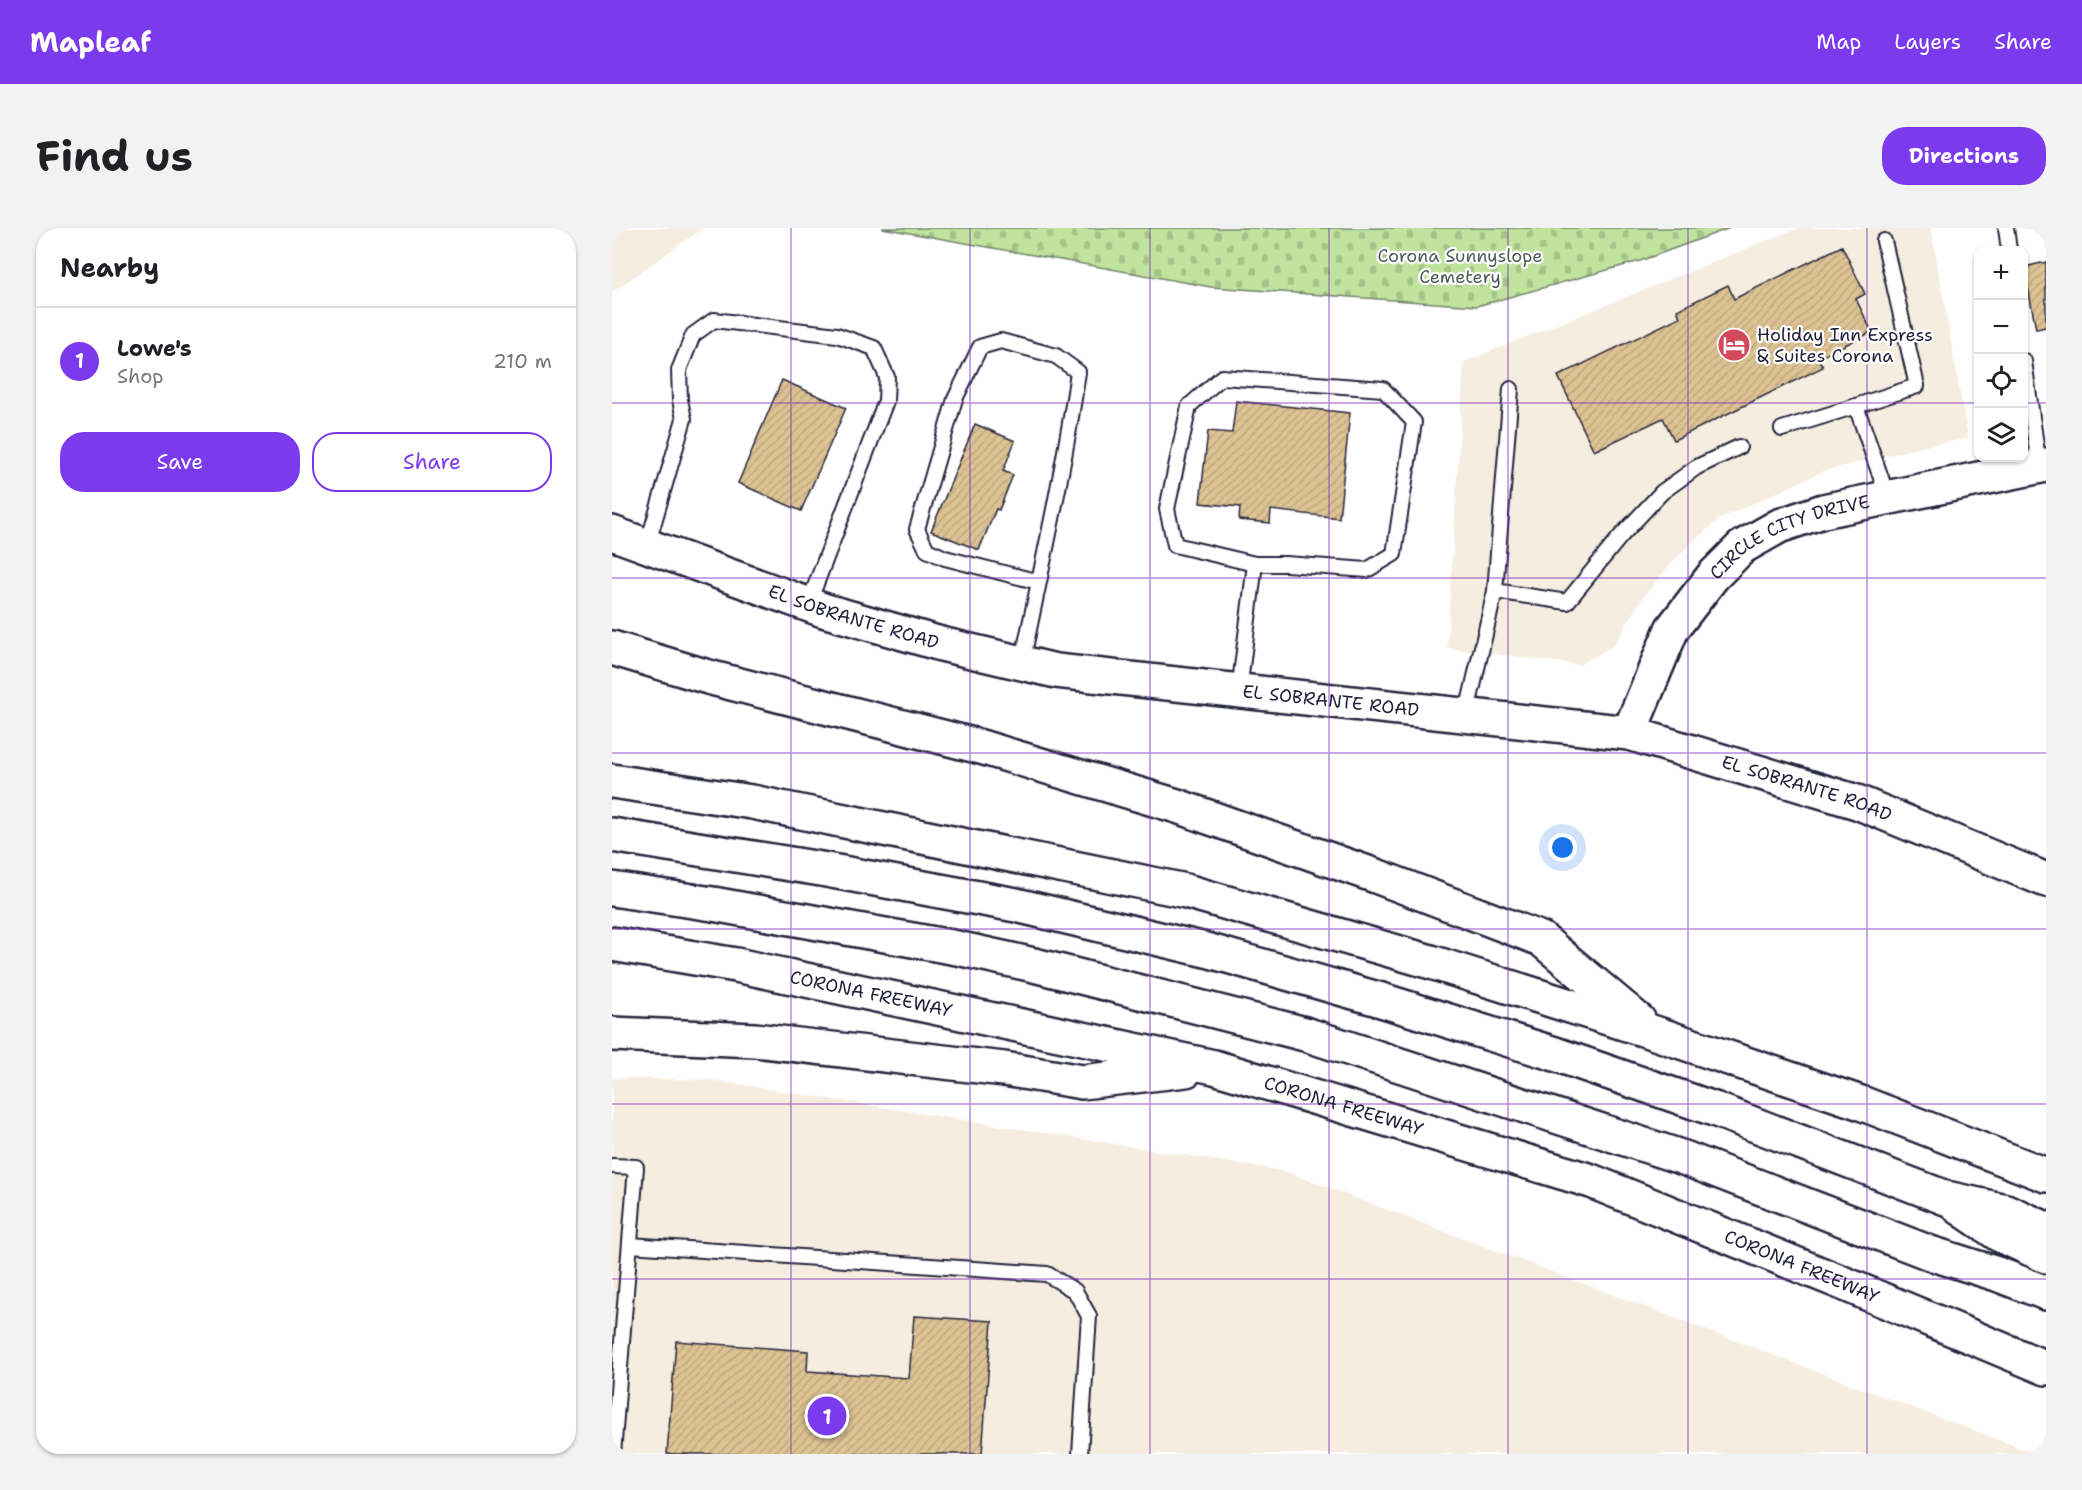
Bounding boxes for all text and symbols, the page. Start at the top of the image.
text: Mapleaf [30,23,151,61]
text: Map [1816,28,1861,56]
text: Layers [1894,28,1961,56]
text: Share [1994,28,2052,56]
button: Directions [1882,127,2046,185]
text: Find us [36,128,193,184]
park label: Corona Sunnyslope Cemetery [1377,244,1543,289]
map controls [1974,246,2028,462]
button: + [1974,246,2028,300]
text: Nearby [60,250,159,285]
button: − [1974,300,2028,354]
place label: Holiday Inn Express & Suites Corona [1757,323,1933,368]
hotel icon: Holiday Inn Express & Suites Corona [1716,327,1752,363]
text: Lowe's [117,334,192,363]
text: 1 [75,348,84,374]
text: 210 m [493,348,552,374]
button: locate [1974,354,2028,408]
text: Shop [117,363,164,389]
button: layers [1974,408,2028,462]
button: Save [60,432,300,492]
button: Share [312,432,552,492]
street label: CIRCLE CITY DRIVE [1704,490,1872,585]
street label: EL SOBRANTE ROAD [765,579,942,655]
street label: EL SOBRANTE ROAD [1241,679,1420,722]
street label: EL SOBRANTE ROAD [1719,750,1895,827]
your location [1548,833,1577,862]
street label: CORONA FREEWAY [788,965,955,1023]
street label: CORONA FREEWAY [1261,1071,1426,1142]
street label: CORONA FREEWAY [1721,1224,1883,1309]
pin: 1 [808,1394,846,1438]

